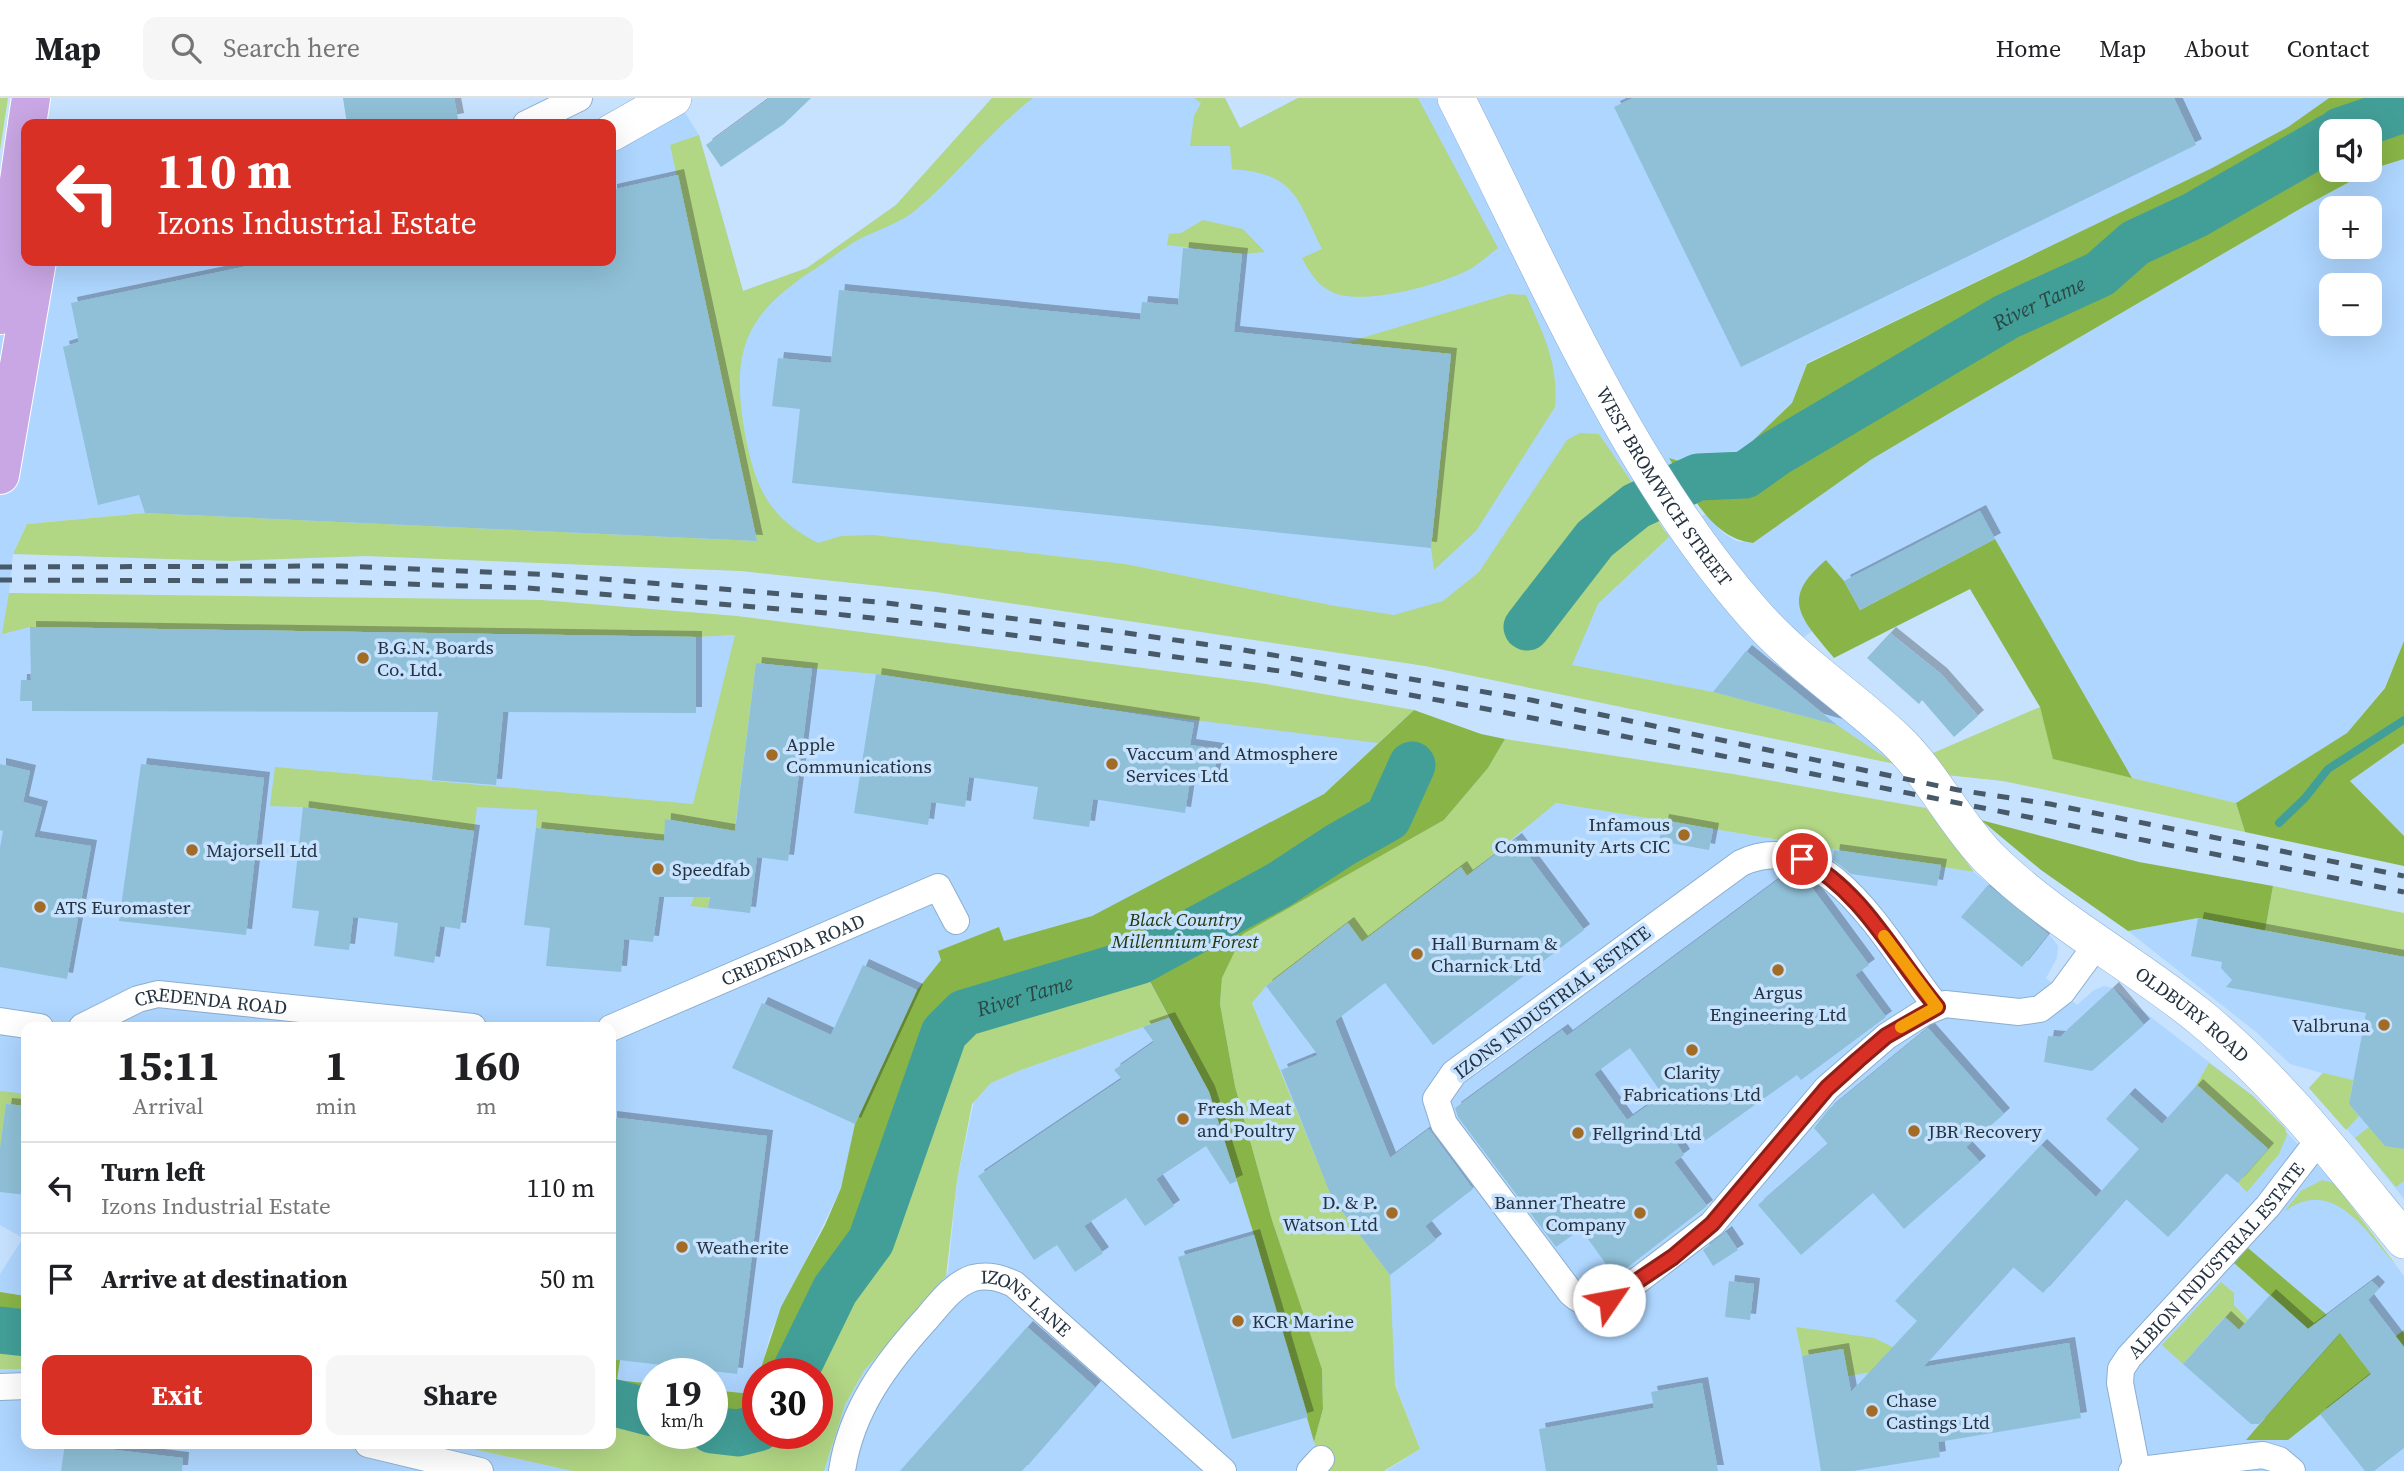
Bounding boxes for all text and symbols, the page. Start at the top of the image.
search box [143,17,633,80]
text: Map [35,26,101,71]
icon: search [167,29,205,67]
text: Search here [223,30,360,66]
text: Home [1996,32,2061,65]
text: Map [2099,32,2146,65]
text: About [2184,32,2249,65]
text: Contact [2287,32,2369,65]
map controls [2319,119,2382,336]
button: sound [2319,119,2382,182]
text: 110 m [157,137,292,204]
icon: left [42,147,133,238]
button: + [2319,196,2382,259]
text: Izons Industrial Estate [157,201,477,245]
water label: River Tame [1986,268,2090,337]
button: − [2319,273,2382,336]
street label: WEST BROMWICH STREET [1590,382,1739,592]
place label: B.G.N. Boards Co. Ltd. [377,634,494,682]
marker: B.G.N. Boards Co. Ltd. [355,650,371,666]
place label: Apple Communications [786,731,932,779]
place label: Vaccum and Atmosphere Services Ltd [1126,740,1338,788]
marker: Apple Communications [764,747,780,763]
marker: Vaccum and Atmosphere Services Ltd [1104,756,1120,772]
place label: Infamous Community Arts CIC [1494,811,1670,859]
marker: Infamous Community Arts CIC [1676,827,1692,843]
pin [1772,829,1832,889]
place label: Majorsell Ltd [206,837,318,863]
icon: arrive [1783,840,1821,878]
marker: Majorsell Ltd [184,842,200,858]
place label: Speedfab [672,856,750,882]
marker: Speedfab [650,861,666,877]
place label: ATS Euromaster [54,894,191,920]
marker: ATS Euromaster [32,899,48,915]
park label: Black Country Millennium Forest [1111,906,1259,954]
street label: CREDENDA ROAD [717,907,869,992]
street label: IZONS INDUSTRIAL ESTATE [1448,919,1656,1085]
place label: Hall Burnam & Charnick Ltd [1431,930,1558,978]
marker: Hall Burnam & Charnick Ltd [1409,946,1425,962]
street label: OLDBURY ROAD [2130,960,2255,1068]
marker: Argus Engineering Ltd [1770,962,1786,978]
water label: River Tame [972,967,1076,1023]
place label: Argus Engineering Ltd [1710,979,1847,1027]
street label: CREDENDA ROAD [131,981,288,1020]
place label: Valbruna [2292,1012,2370,1038]
marker: Valbruna [2376,1017,2392,1033]
text: 15:11 [116,1036,220,1094]
text: 1 [325,1036,348,1094]
text: 160 [452,1036,521,1094]
marker: Clarity Fabrications Ltd [1684,1042,1700,1058]
place label: Clarity Fabrications Ltd [1623,1059,1761,1107]
text: Arrival [133,1090,204,1122]
text: min [315,1090,357,1122]
text: m [476,1090,497,1122]
place label: Fresh Meat and Poultry [1197,1095,1295,1143]
marker: Fresh Meat and Poultry [1175,1111,1191,1127]
place label: JBR Recovery [1927,1118,2042,1144]
place label: Fellgrind Ltd [1592,1120,1701,1146]
marker: JBR Recovery [1906,1123,1922,1139]
marker: Fellgrind Ltd [1570,1125,1586,1141]
text: Turn left [101,1154,205,1190]
street label: ALBION INDUSTRIAL ESTATE [2121,1157,2310,1364]
icon: left [42,1169,80,1207]
text: 110 m [527,1170,595,1206]
place label: D. & P. Watson Ltd [1283,1189,1378,1237]
place label: Banner Theatre Company [1494,1189,1626,1237]
text: Izons Industrial Estate [101,1190,331,1222]
marker: D. & P. Watson Ltd [1384,1205,1400,1221]
marker: Banner Theatre Company [1632,1205,1648,1221]
place label: Weatherite [696,1234,789,1260]
marker: Weatherite [674,1239,690,1255]
icon: arrive [42,1260,80,1298]
text: Arrive at destination [101,1261,348,1297]
text: 50 m [540,1261,595,1297]
street label: IZONS LANE [980,1263,1077,1342]
position arrow [1572,1263,1646,1337]
place label: KCR Marine [1252,1308,1354,1334]
marker: KCR Marine [1230,1313,1246,1329]
button: Exit [42,1355,312,1435]
button: Share [326,1355,595,1435]
speed limit sign: 30 [742,1358,833,1449]
text: 19 [664,1370,701,1418]
place label: Chase Castings Ltd [1886,1387,1990,1435]
marker: Chase Castings Ltd [1864,1403,1880,1419]
text: km/h [661,1408,704,1433]

